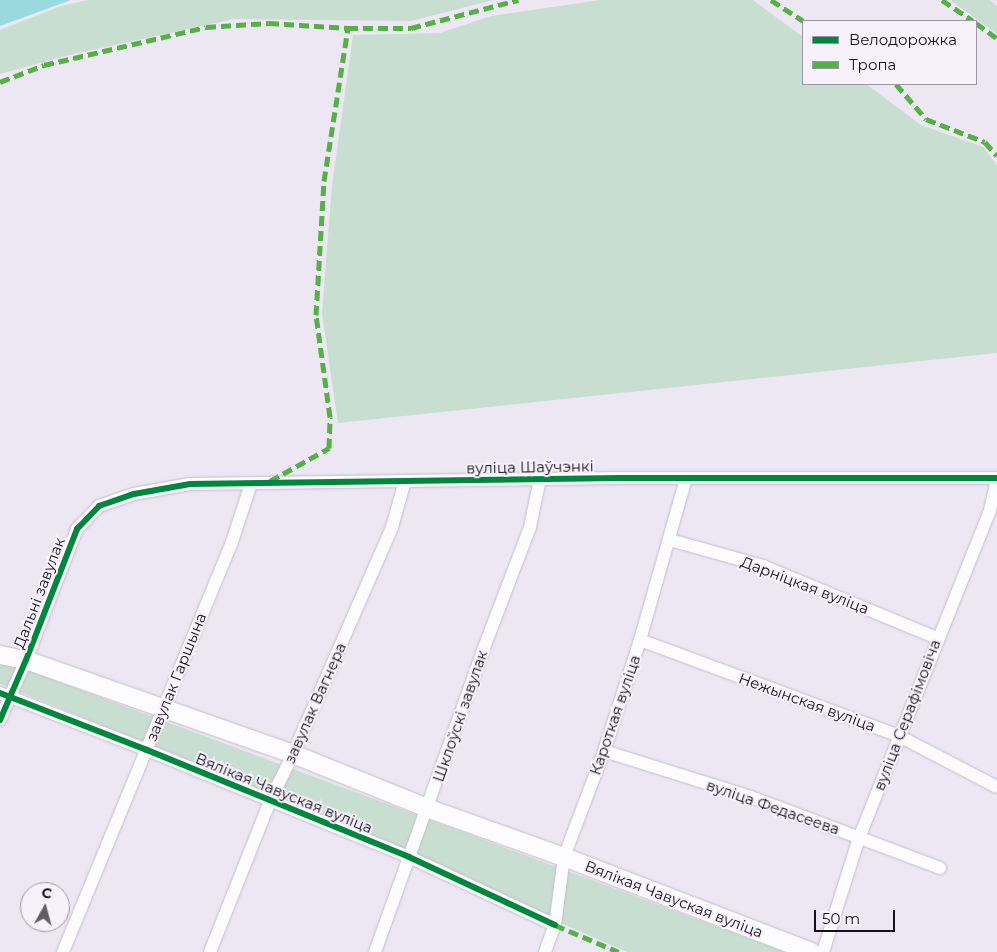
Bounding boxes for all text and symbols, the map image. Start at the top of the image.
legend [802,20,977,85]
text: Велодорожка [849,30,957,49]
text: Тропа [849,55,896,74]
street label: вуліца Шаўчэнкі [466,457,594,477]
street label: Дальні завулак [10,535,68,651]
street label: Дарніцкая вуліца [739,552,871,618]
street label: завулак Гаршына [142,610,210,744]
street label: вуліца Серафімовіча [870,637,944,793]
street label: завулак Вагнера [280,640,350,766]
street label: Шклоўскі завулак [429,648,491,784]
street label: Кароткая вуліца [586,653,644,777]
street label: Нежынская вуліца [736,669,878,735]
street label: Вялікая Чавуская вуліца [193,749,375,837]
street label: вуліца Федасеева [704,776,842,838]
street label: Вялікая Чавуская вуліца [582,857,766,941]
north arrow [20,882,70,932]
text: С [41,884,53,903]
scale bar [817,900,898,932]
text: 50 m [822,909,860,928]

